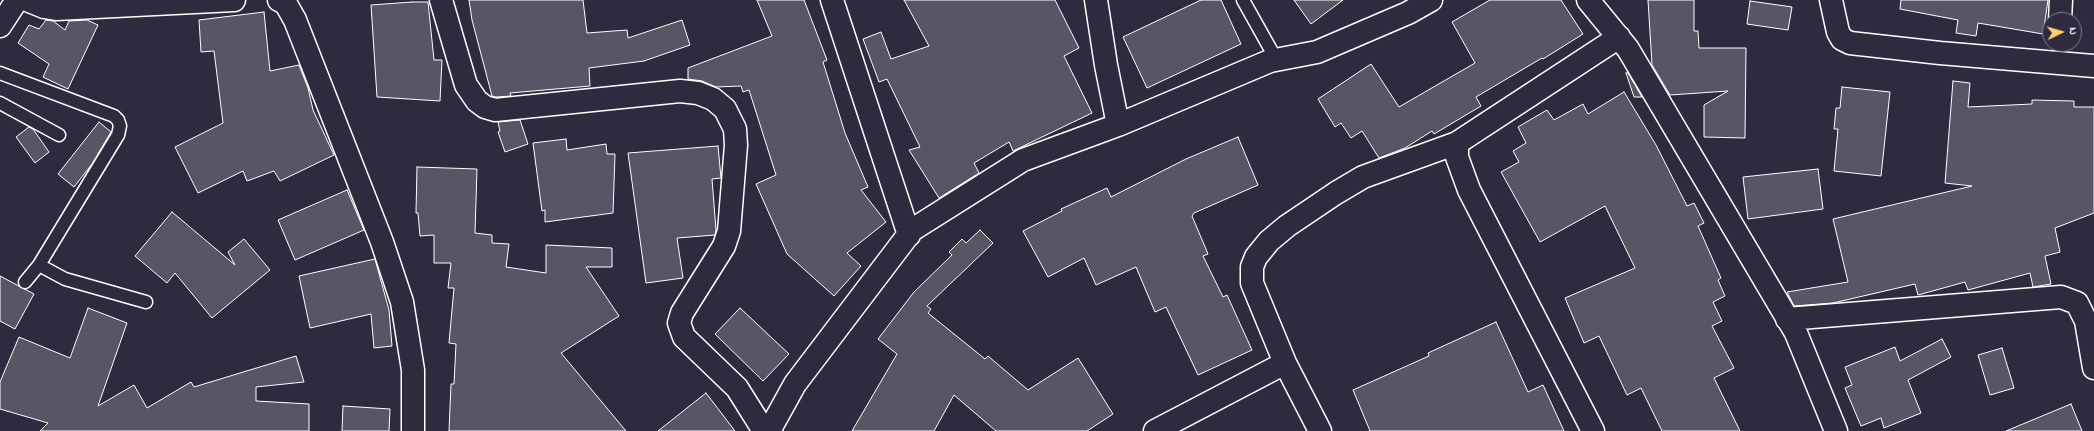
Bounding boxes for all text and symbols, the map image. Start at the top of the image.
north arrow [2042,12,2082,52]
text: N [2065,27,2081,35]

